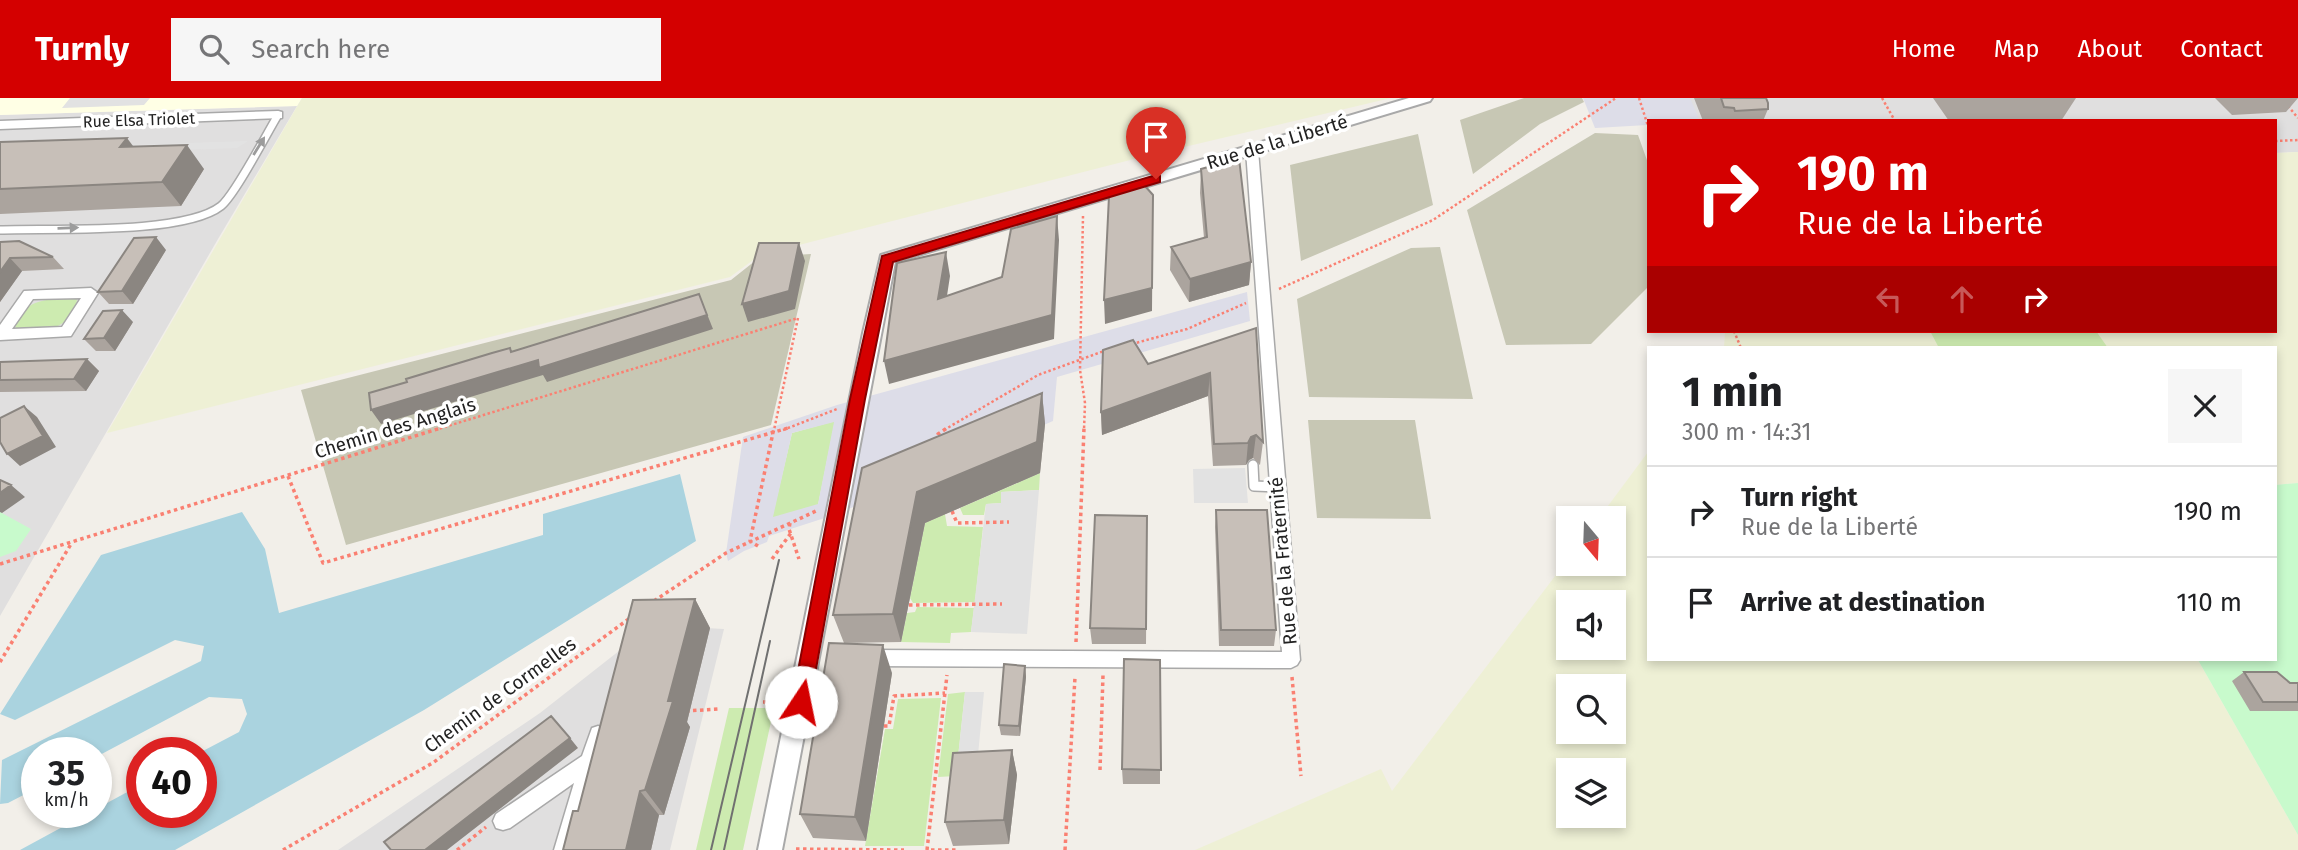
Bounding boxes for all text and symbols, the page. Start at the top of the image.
search box [171,18,661,81]
text: Turnly [35,29,129,69]
icon: search [195,30,233,68]
text: Search here [251,34,390,65]
text: Home [1892,35,1956,63]
text: Map [1994,35,2040,63]
text: About [2078,35,2142,63]
text: Contact [2180,35,2263,63]
pin [1126,107,1186,179]
street label: Rue Elsa Triolet [83,109,196,131]
street label: Rue de la Liberté [1204,110,1350,174]
icon: arrive [1137,118,1175,156]
one-way arrow [252,137,265,156]
text: 190 m [1797,144,1929,203]
icon: right [1682,147,1773,238]
text: Rue de la Liberté [1797,204,2043,242]
one-way arrow [57,222,79,234]
icon: left [1870,280,1908,318]
icon: ahead [1943,280,1981,318]
icon: right [2016,280,2054,318]
text: 1 min [1682,367,1783,417]
button: close [2168,369,2242,443]
street label: Chemin des Anglais [312,393,478,463]
text: 300 m · 14:31 [1682,418,1811,446]
street label: Rue de la Fraternité [1264,476,1302,646]
text: Turn right [1741,482,1858,513]
icon: right [1682,493,1720,531]
text: 190 m [2173,496,2242,527]
north arrow [1556,506,1626,576]
map controls [1556,506,1626,828]
text: Rue de la Liberté [1741,513,1918,541]
icon: arrive [1682,584,1720,622]
text: Arrive at destination [1741,587,1985,618]
text: 110 m [2176,587,2242,618]
button: sound [1556,590,1626,660]
street label: Chemin de Cormelles [420,632,581,758]
position arrow [764,665,838,739]
button: search [1556,674,1626,744]
speed limit sign: 40 [126,737,217,828]
text: 35 [48,752,85,794]
button: layers [1556,758,1626,828]
text: km/h [44,789,89,811]

